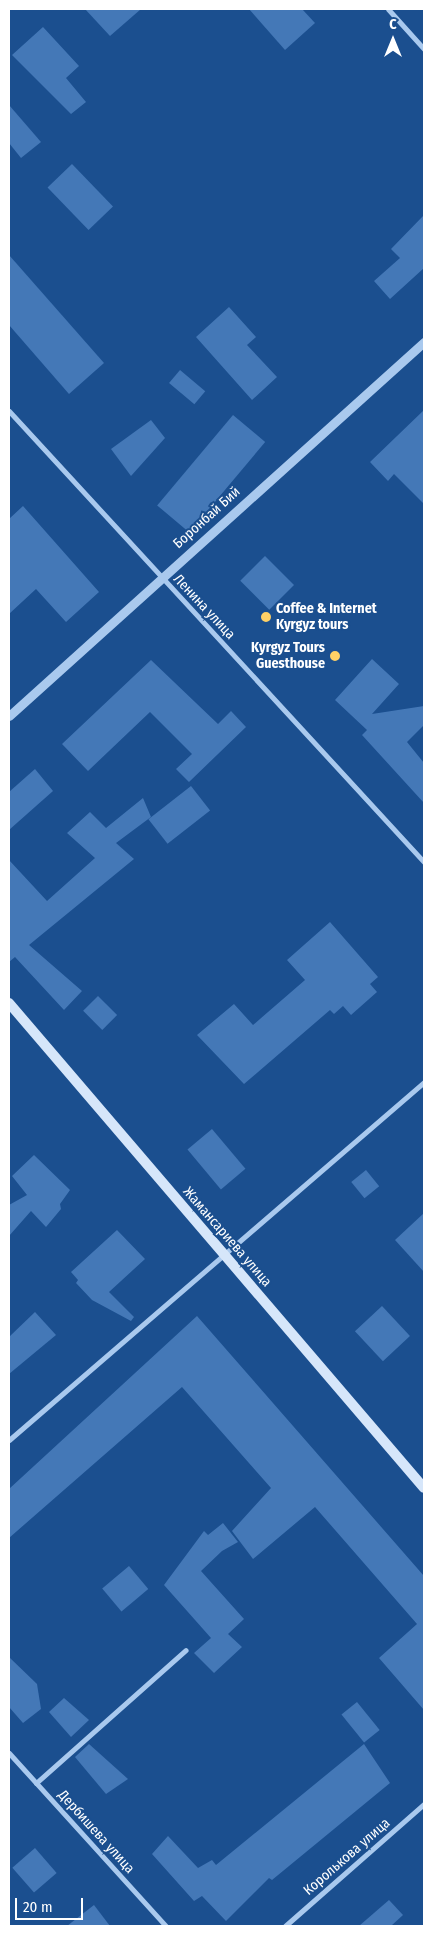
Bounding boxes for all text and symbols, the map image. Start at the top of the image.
north arrow [368,15,418,65]
text: С [389,16,397,33]
street label: Боронбай Бий [170,484,244,552]
street label: Ленина улица [170,571,238,643]
place label: Coffee & Internet Kyrgyz tours [276,601,377,634]
marker: Coffee & Internet Kyrgyz tours [260,611,272,623]
place label: Kyrgyz Tours Guesthouse [251,640,325,672]
marker: Kyrgyz Tours Guesthouse [329,650,341,662]
street label: Жамансариева улица [179,1184,275,1290]
street label: Дербишева улица [54,1787,138,1877]
street label: Королькова улица [300,1815,394,1899]
scale bar [18,1888,85,1920]
text: 20 m [23,1898,53,1916]

